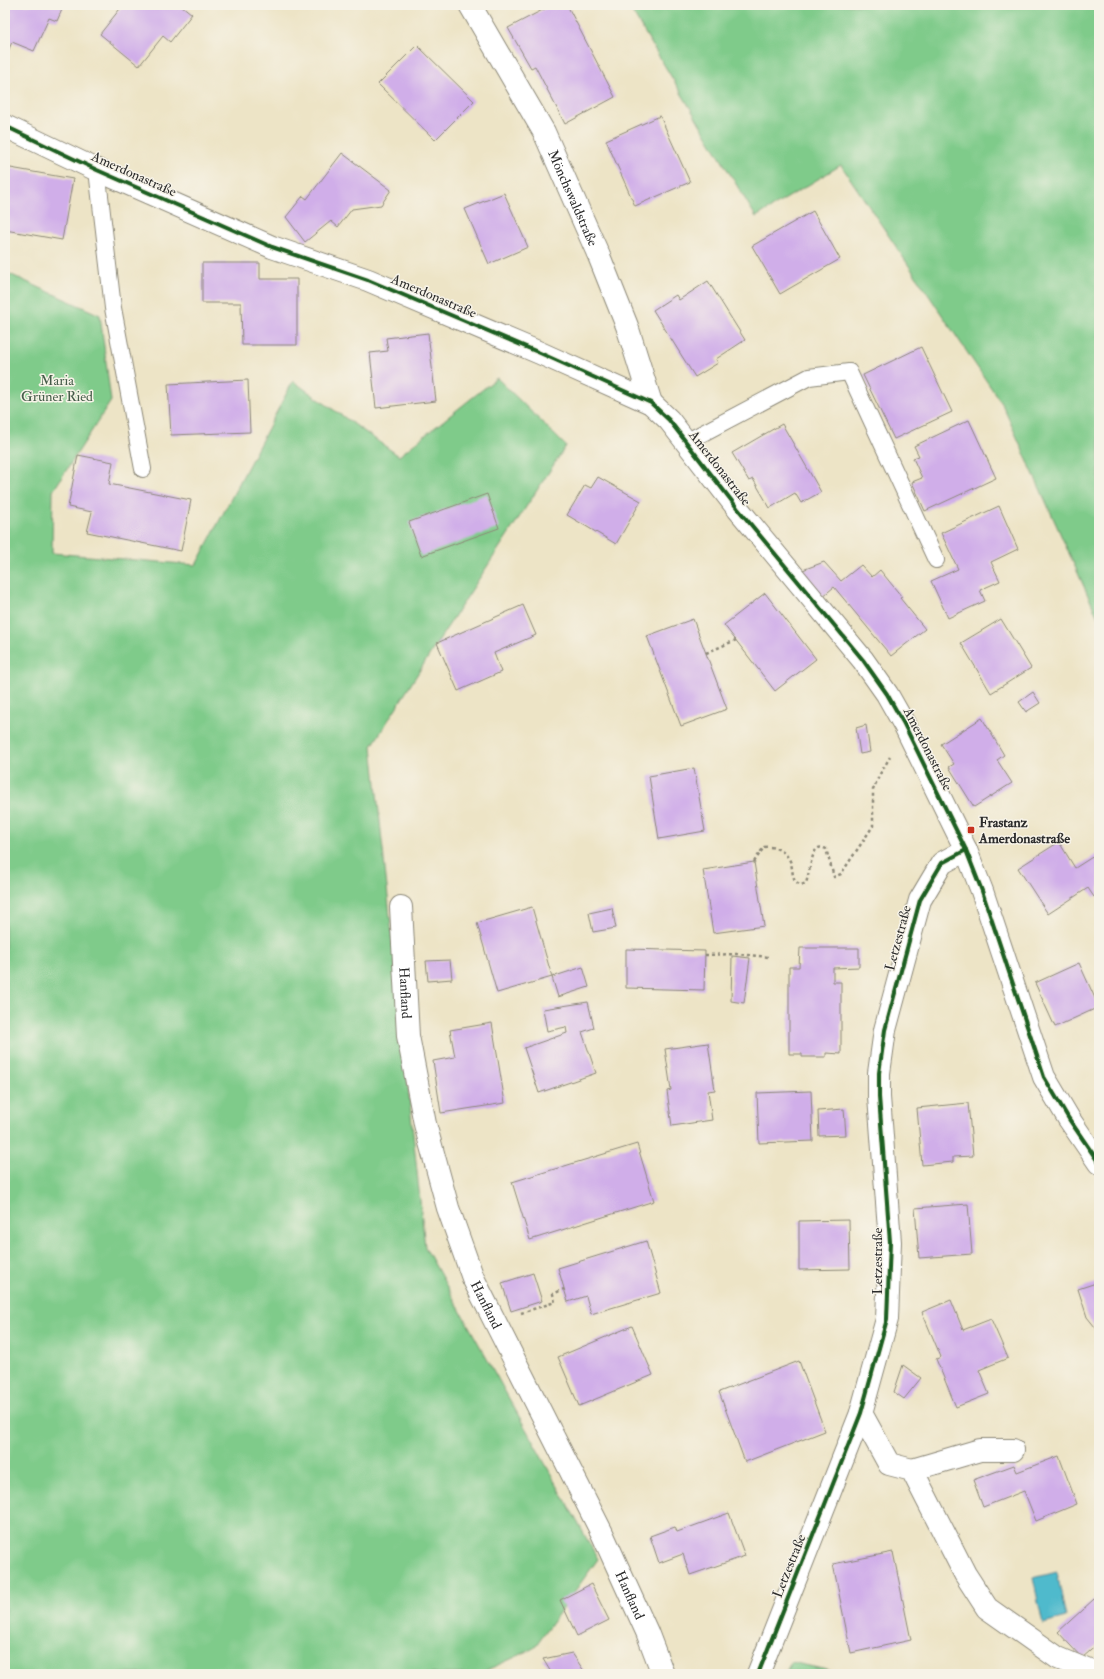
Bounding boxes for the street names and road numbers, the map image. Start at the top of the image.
street label: Amerdonastraße [88,147,179,200]
street label: Mönchswaldstraße [544,147,602,249]
street label: Amerdonastraße [388,270,479,322]
street label: Amerdonastraße [685,426,755,509]
street label: Amerdonastraße [899,704,956,794]
street label: Letzestraße [881,903,915,973]
street label: Hanfland [396,967,416,1019]
street label: Letzestraße [869,1227,886,1294]
street label: Hanfland [467,1278,506,1332]
street label: Letzestraße [769,1532,809,1600]
street label: Hanfland [612,1568,649,1622]

